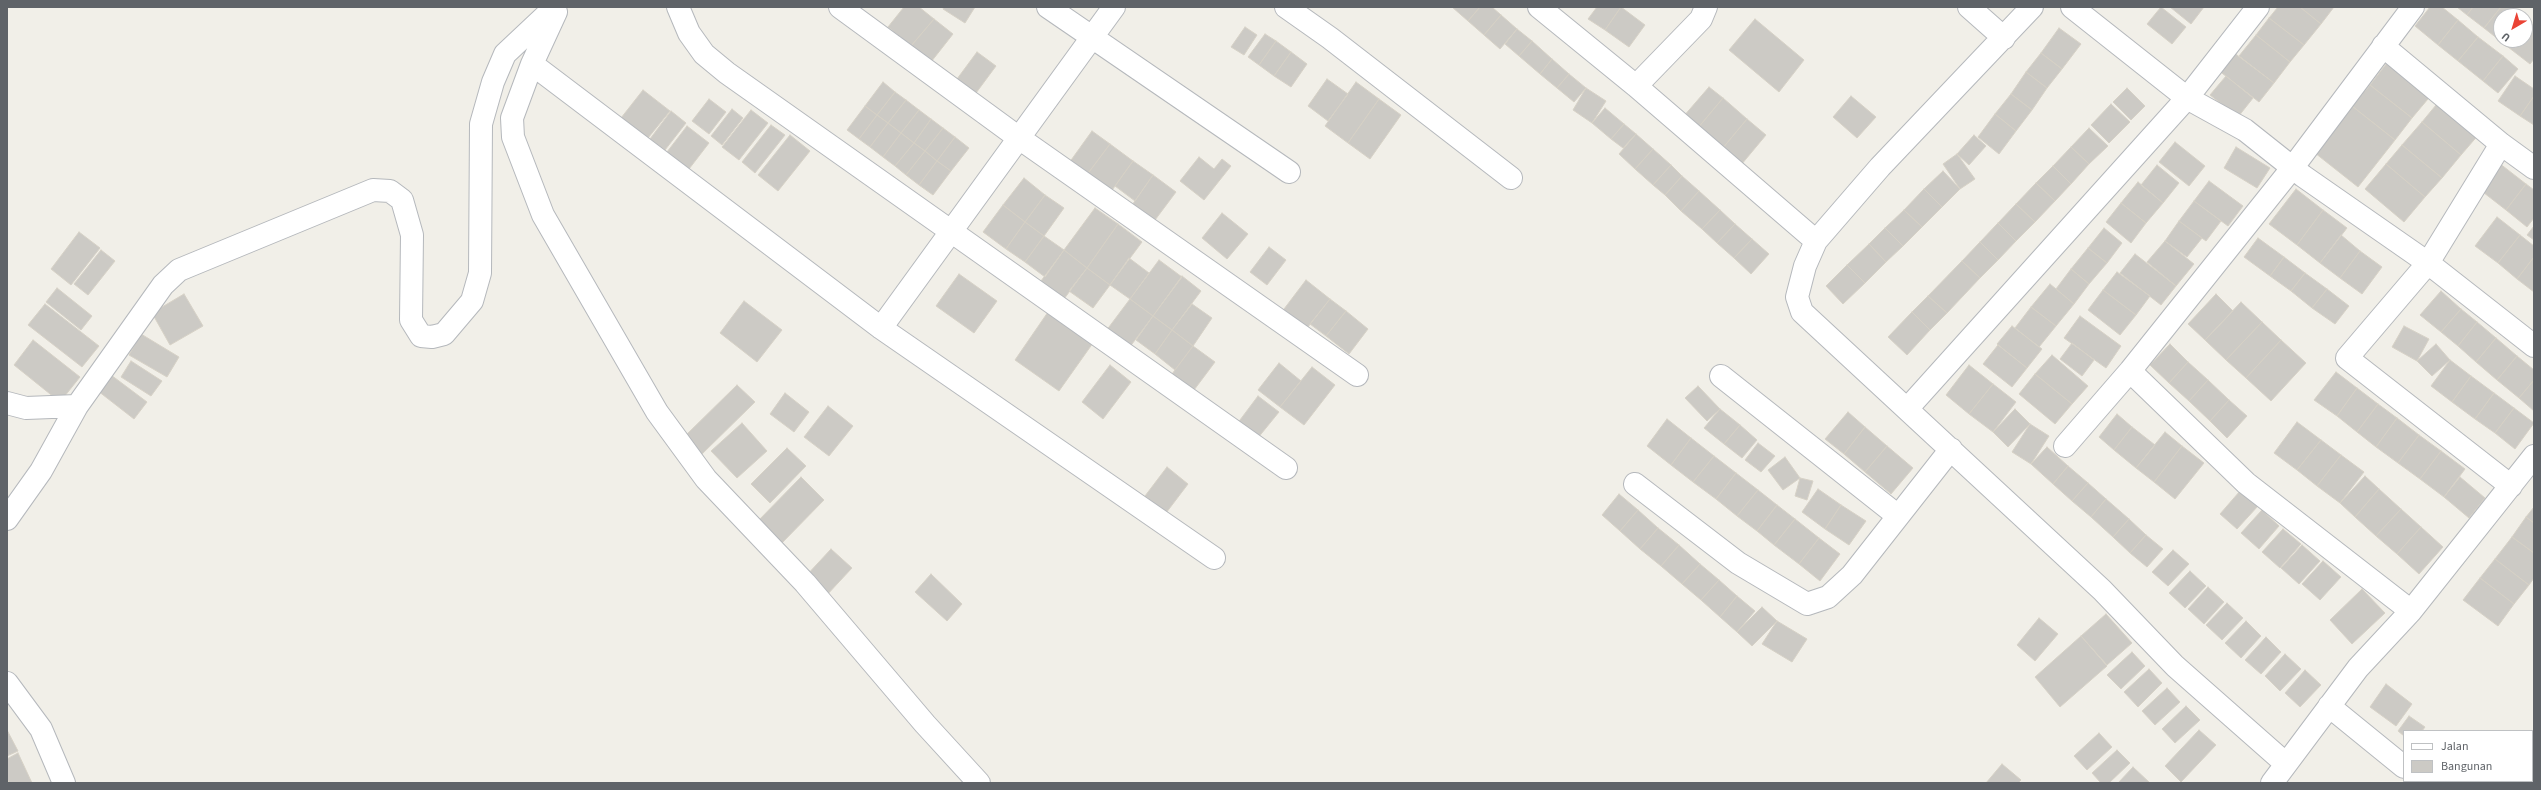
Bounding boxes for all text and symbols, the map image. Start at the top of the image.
north arrow [2493,8,2533,48]
text: U [2498,29,2513,45]
legend [2403,730,2533,782]
text: Jalan [2441,738,2468,755]
text: Bangunan [2441,758,2492,775]

